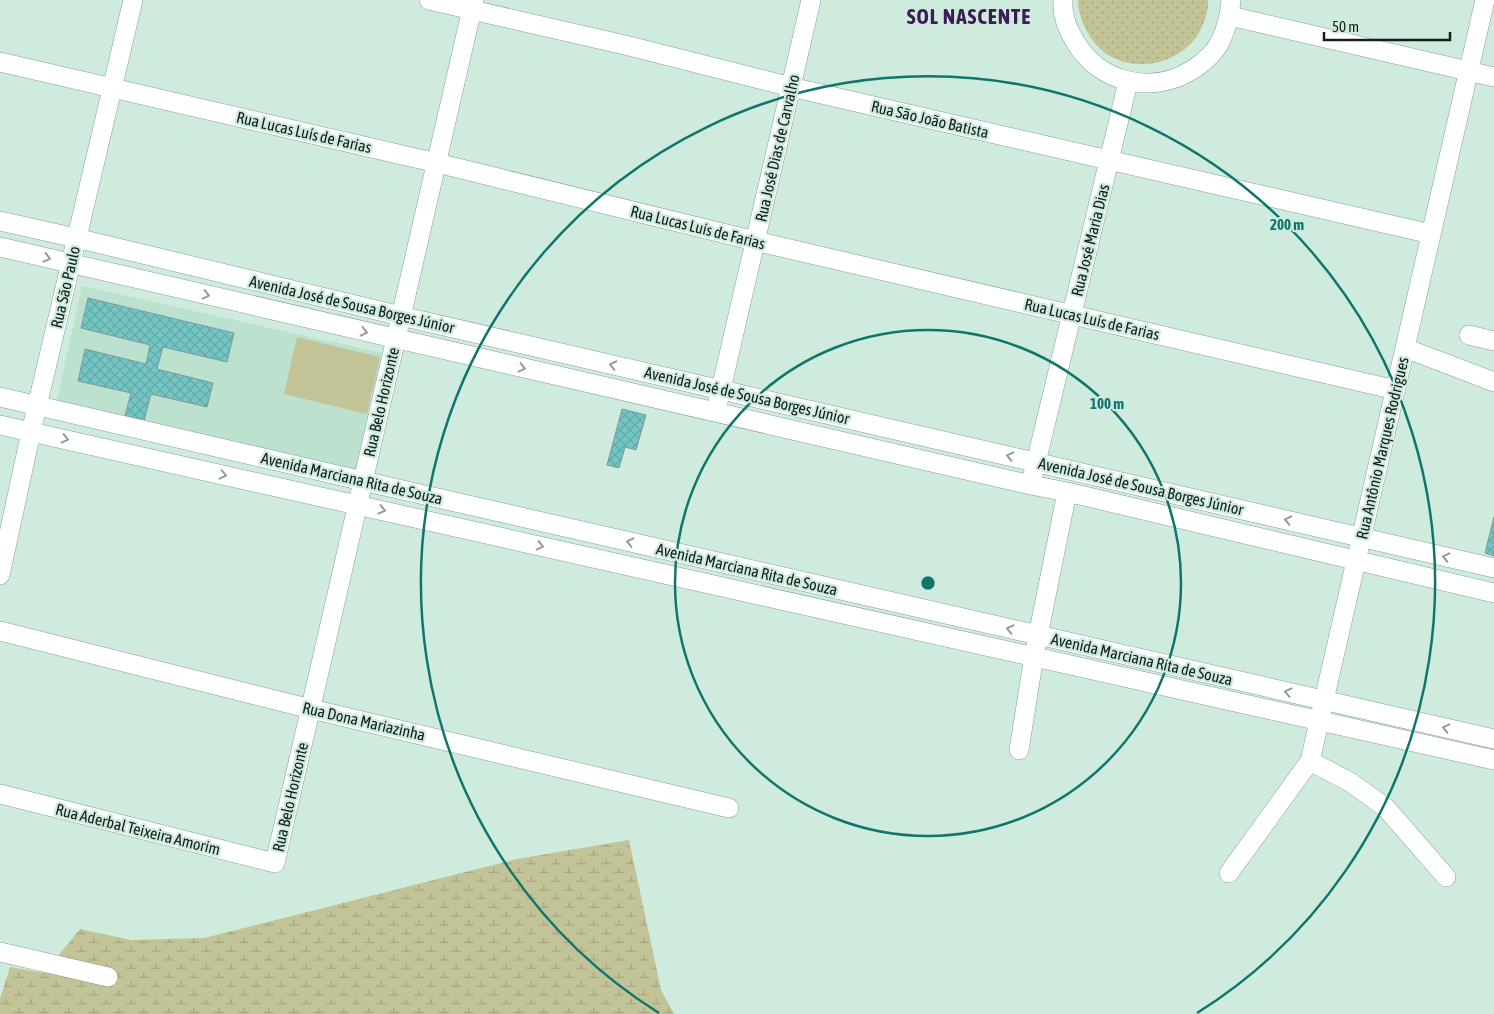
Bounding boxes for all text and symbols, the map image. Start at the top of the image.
district label: SOL NASCENTE [907,4,1031,28]
scale bar [1324,10,1450,42]
text: 50 m [1332,18,1359,35]
street label: Rua José Dias de Carvalho [751,72,803,224]
street label: Rua São João Batista [869,97,991,141]
street label: Rua Lucas Luís de Farias [235,108,374,156]
street label: Rua José Maria Dias [1067,182,1113,298]
street label: Rua Lucas Luís de Farias [629,202,767,253]
text: 200 m [1270,216,1304,233]
street label: Rua São Paulo [47,244,83,330]
one-way arrow [43,252,52,263]
street label: Avenida José de Sousa Borges Júnior [248,272,456,337]
one-way arrow [201,289,210,300]
street label: Rua Lucas Luís de Farias [1023,295,1162,343]
one-way arrow [360,326,368,336]
street label: Rua Belo Horizonte [360,346,402,458]
street label: Rua Antônio Marques Rodrigues [1352,355,1413,541]
one-way arrow [609,360,618,371]
one-way arrow [518,362,527,373]
street label: Avenida José de Sousa Borges Júnior [643,363,851,428]
text: 100 m [1090,395,1124,412]
one-way arrow [60,433,69,444]
street label: Avenida Marciana Rita de Souza [260,448,444,508]
one-way arrow [1006,451,1015,462]
street label: Avenida José de Sousa Borges Júnior [1037,454,1245,519]
one-way arrow [219,469,228,480]
one-way arrow [377,504,386,515]
one-way arrow [1284,515,1293,526]
one-way arrow [625,537,634,548]
street label: Avenida Marciana Rita de Souza [655,539,839,599]
one-way arrow [536,540,545,551]
one-way arrow [1442,552,1451,563]
centre of rings [919,574,937,592]
one-way arrow [1006,624,1015,635]
street label: Avenida Marciana Rita de Souza [1050,629,1234,689]
one-way arrow [1284,687,1292,698]
street label: Rua Dona Mariazinha [301,698,427,744]
one-way arrow [1442,723,1451,734]
street label: Rua Belo Horizonte [269,741,311,853]
street label: Rua Aderbal Teixeira Amorim [54,800,222,858]

